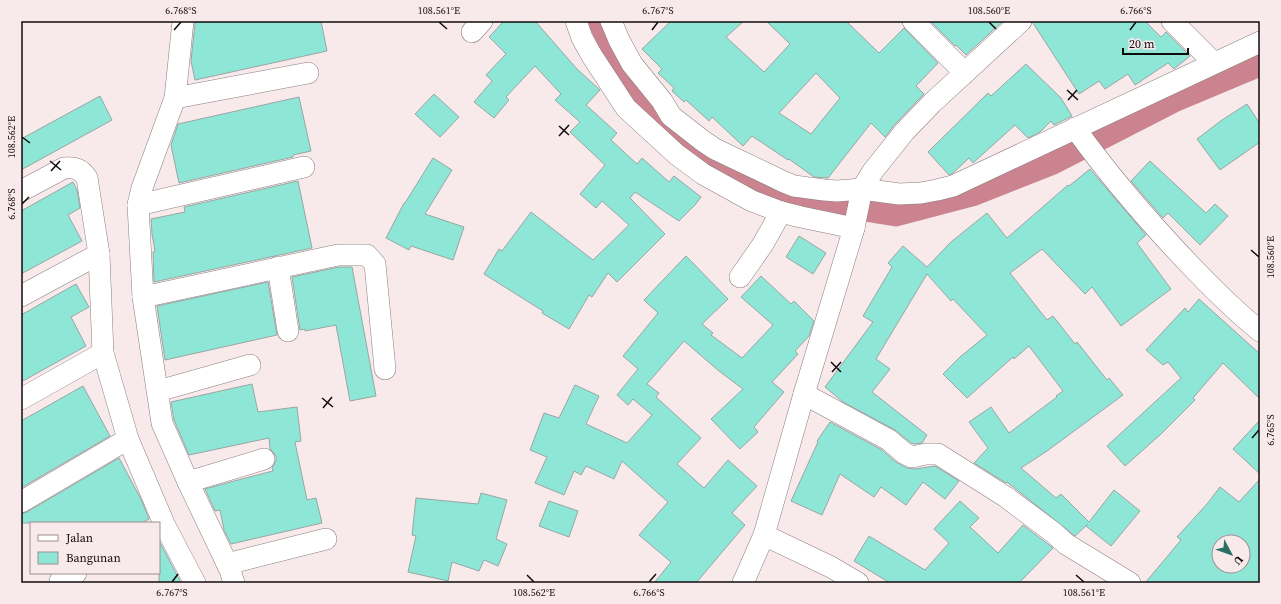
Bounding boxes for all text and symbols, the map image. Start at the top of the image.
text: 6.768°S [165,4,197,17]
text: 108.561°E [418,4,460,17]
text: 6.767°S [642,4,674,17]
text: 108.560°E [968,4,1010,17]
text: 6.766°S [1120,4,1152,17]
scale bar [1123,30,1188,56]
text: 20 m [1129,36,1155,52]
text: 108.562°E [5,116,18,158]
text: 6.768°S [5,188,18,220]
text: 108.560°E [1264,236,1277,278]
text: 6.765°S [1264,414,1277,446]
legend [30,522,160,574]
text: Jalan [65,530,93,546]
north arrow [1211,534,1251,574]
text: Bangunan [66,550,121,566]
text: U [1230,552,1246,568]
text: 6.767°S [156,586,188,599]
text: 108.562°E [513,586,555,599]
text: 6.766°S [633,586,665,599]
text: 108.561°E [1063,586,1105,599]

